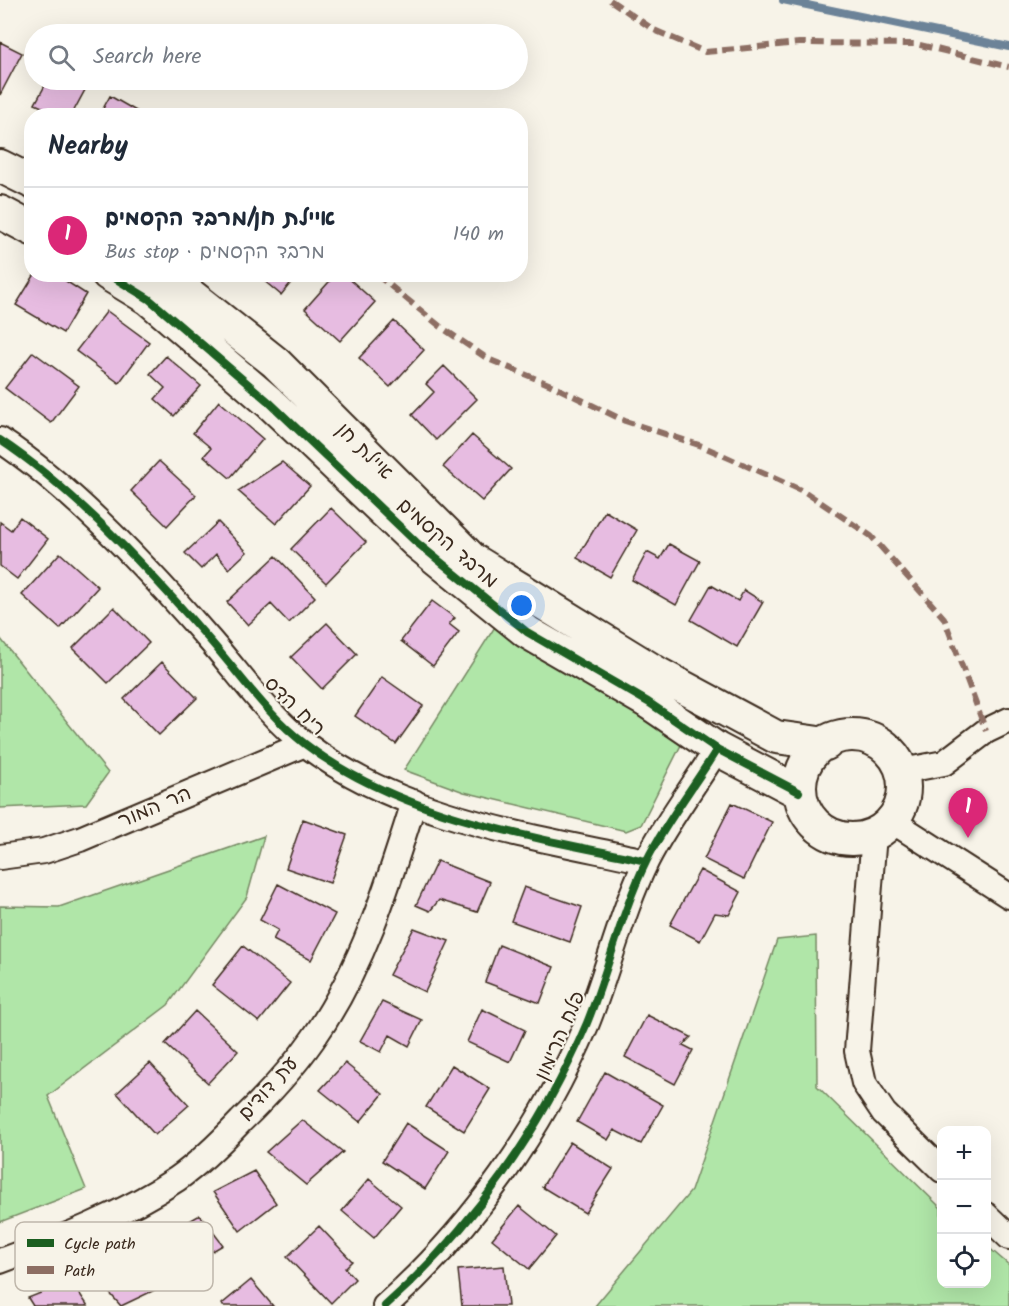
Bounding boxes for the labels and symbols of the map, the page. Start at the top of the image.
street label: איילת חן [328,416,400,488]
street label: מרבד הקסמים [389,491,505,597]
your location [507,591,536,620]
street label: ריח הדס [256,670,332,744]
street label: הר המור [113,778,197,838]
pin: 1 [948,788,988,838]
street label: פלח הרימון [527,986,595,1086]
street label: עת דודים [231,1049,307,1129]
legend [15,1222,213,1291]
text: Cycle path [64,1232,136,1257]
text: Path [64,1259,95,1284]

